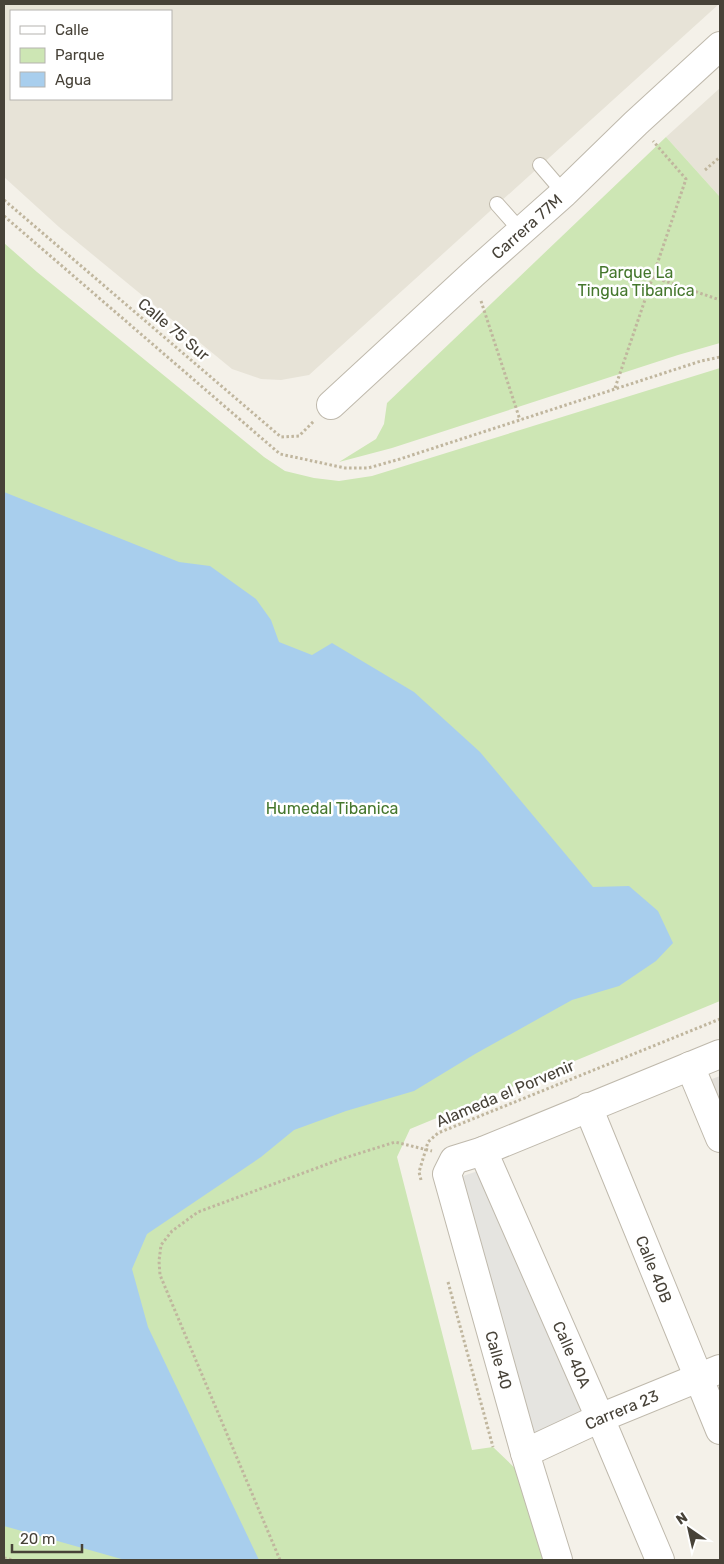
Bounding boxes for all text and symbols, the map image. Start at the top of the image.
legend [10,10,172,100]
text: Calle [55,21,89,39]
text: Parque [55,46,105,64]
text: Agua [55,71,91,89]
street label: Carrera 77M [488,190,566,263]
park label: Parque La Tingua Tibaníca [578,263,695,300]
street label: Calle 75 Sur [134,294,213,365]
park label: Humedal Tibanica [266,799,398,818]
street label: Alameda el Porvenir [433,1056,577,1131]
street label: Calle 40B [632,1233,676,1306]
street label: Calle 40A [549,1318,595,1391]
street label: Calle 40 [481,1329,516,1392]
street label: Carrera 23 [582,1386,662,1434]
north arrow [664,1504,714,1554]
text: N [673,1509,691,1529]
scale bar [12,1522,82,1554]
text: 20 m [20,1530,55,1548]

